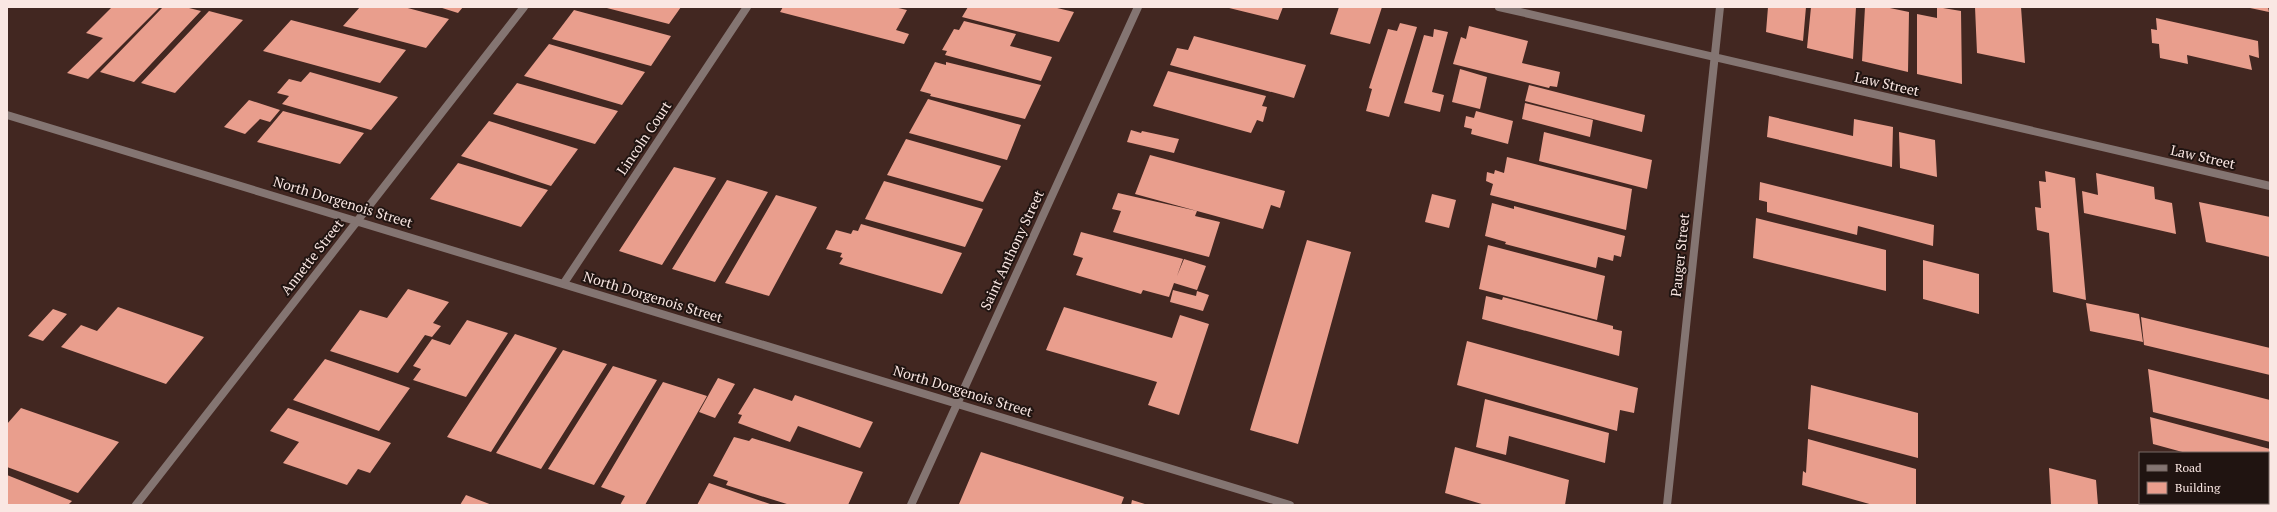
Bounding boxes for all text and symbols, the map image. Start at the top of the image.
street label: Law Street [1853,67,1922,100]
street label: Lincoln Court [612,96,676,178]
street label: Law Street [2169,140,2238,173]
street label: North Dorgenois Street [271,171,416,232]
street label: Saint Anthony Street [975,186,1048,313]
street label: Pauger Street [1666,211,1693,298]
street label: Annette Street [276,214,348,299]
street label: North Dorgenois Street [581,266,726,327]
street label: North Dorgenois Street [891,360,1036,421]
legend [2139,452,2269,504]
text: Road [2175,460,2202,475]
text: Building [2175,480,2221,495]

